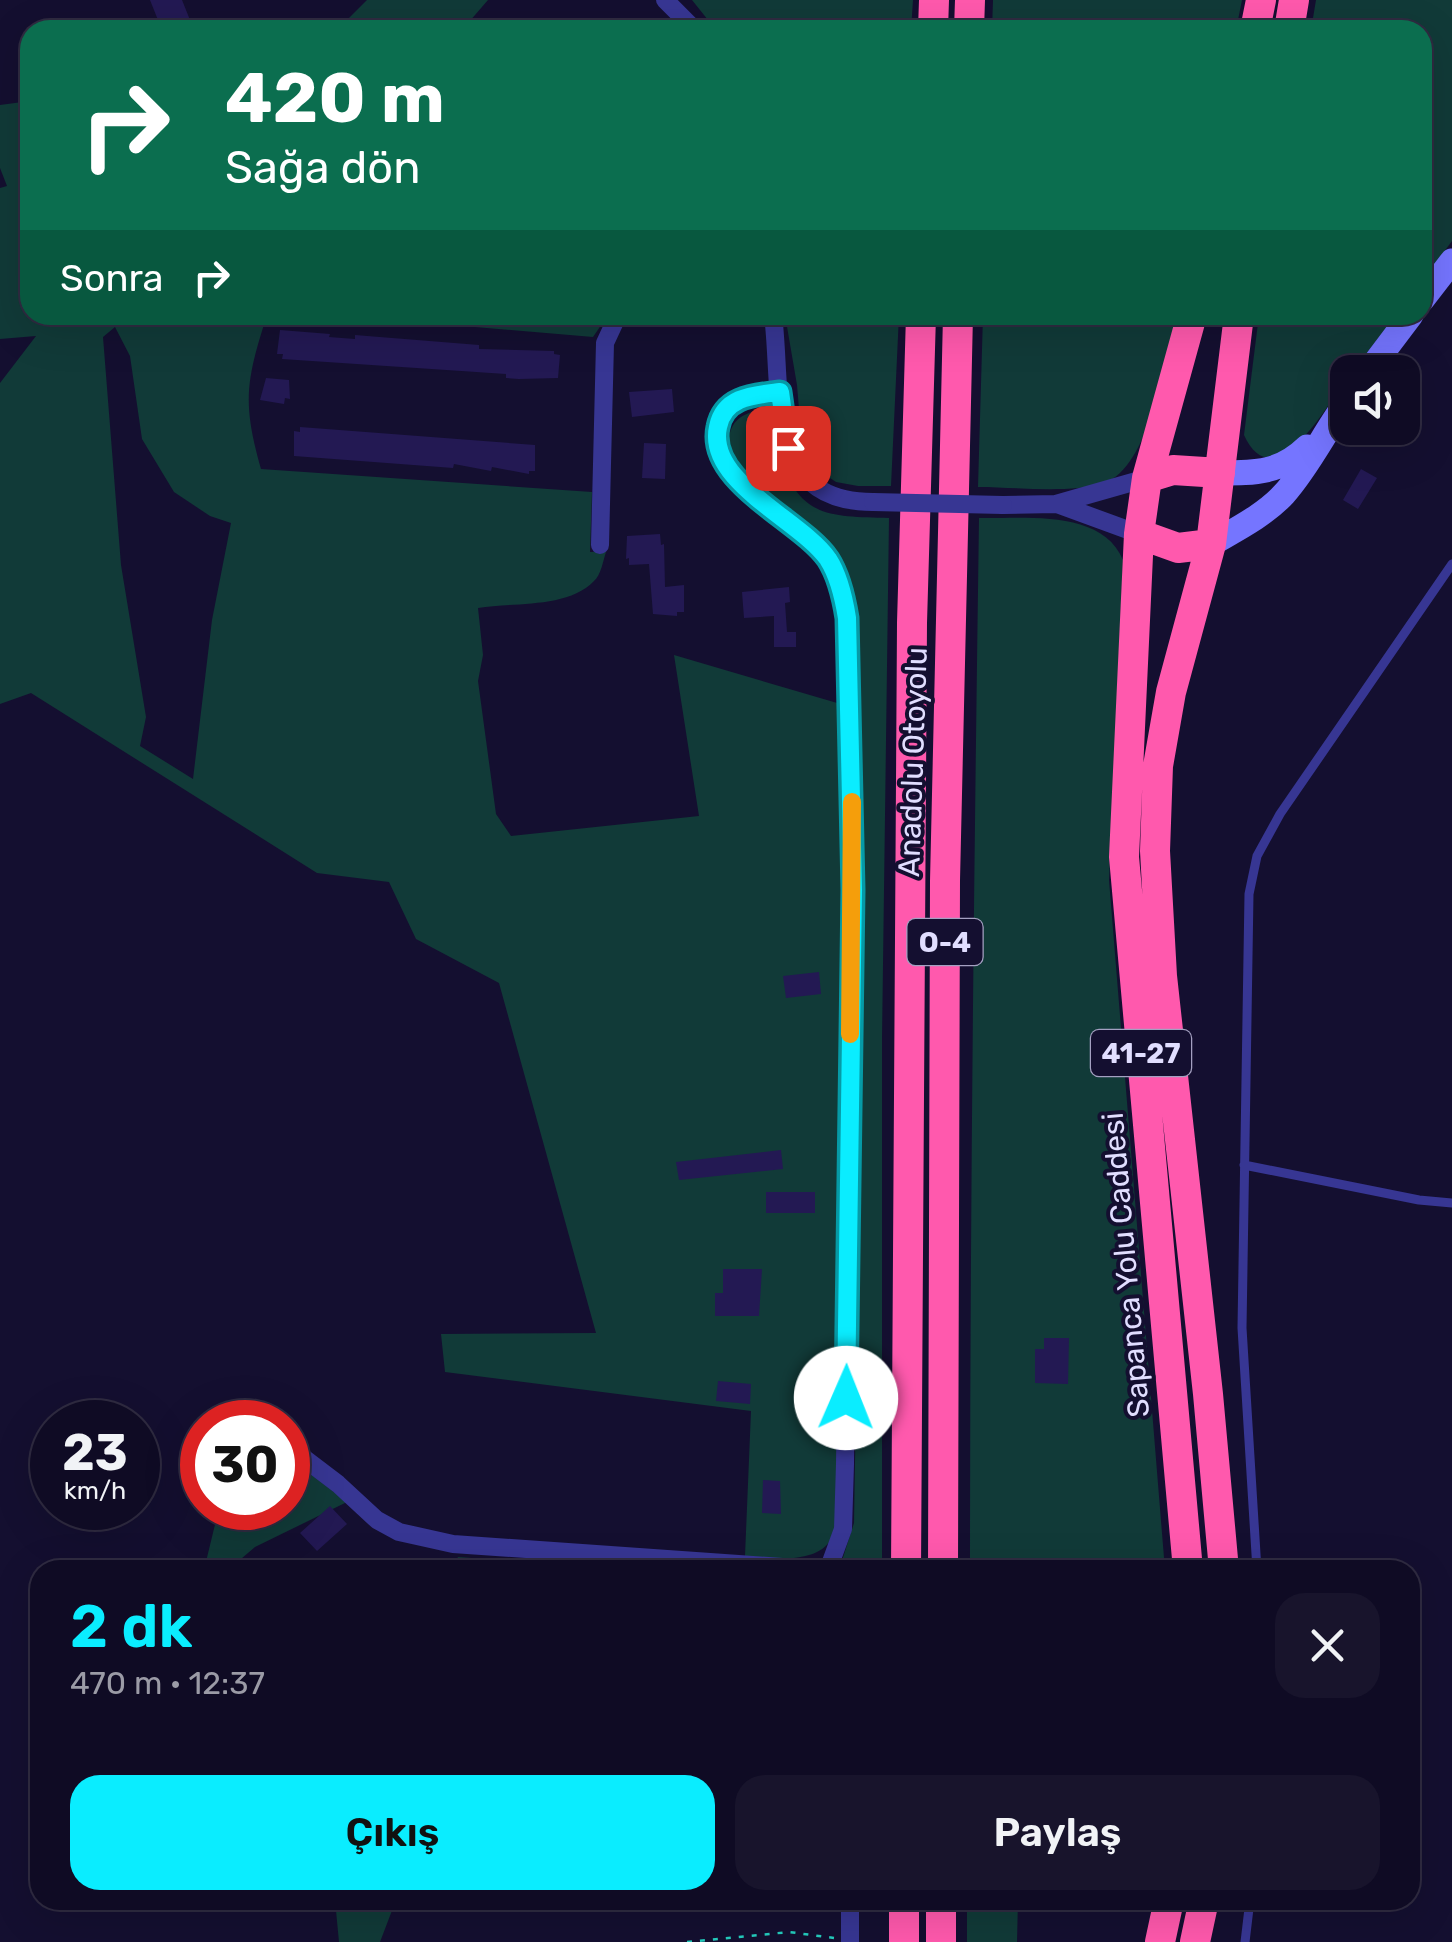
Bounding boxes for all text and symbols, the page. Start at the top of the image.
text: 420 m [225,57,445,140]
icon: right [60,60,190,190]
text: Sağa dön [225,141,420,194]
icon: right [184,250,239,305]
text: Sonra [60,255,164,301]
map controls [1330,355,1420,445]
button: sound [1330,355,1420,445]
pin [746,406,831,491]
icon: arrive [761,421,816,476]
street label: Anadolu Otoyolu [891,647,935,877]
road number: O-4 [908,919,982,965]
road number: 41-27 [1091,1030,1191,1076]
street label: Sapanca Yolu Caddesi [1095,1111,1157,1419]
position arrow [794,1346,898,1450]
speed limit sign: 30 [180,1400,310,1530]
text: 23 [62,1423,128,1483]
text: km/h [64,1476,126,1505]
text: 2 dk [70,1591,193,1662]
button: close [1275,1593,1380,1698]
text: 470 m · 12:37 [70,1664,265,1702]
button: Çıkış [70,1775,715,1890]
button: Paylaş [735,1775,1380,1890]

